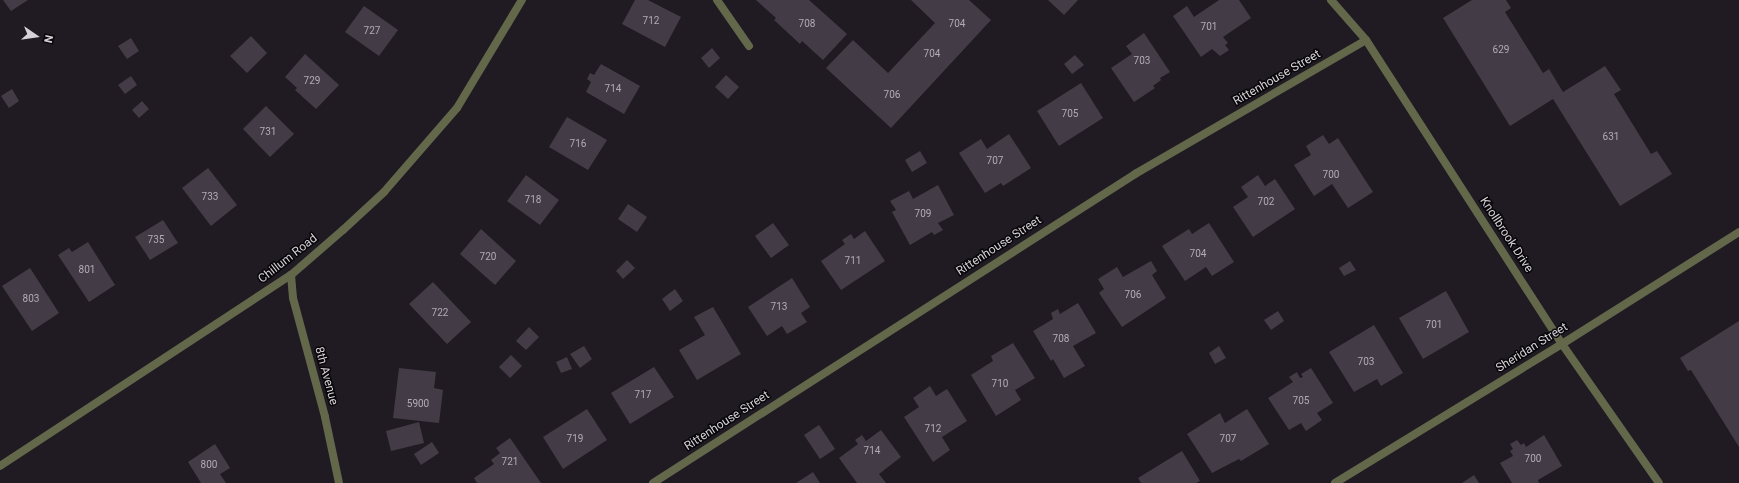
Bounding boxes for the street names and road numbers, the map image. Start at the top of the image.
street label: Rittenhouse Street [1231,47,1323,109]
street label: Knollbrook Drive [1476,195,1536,275]
street label: Rittenhouse Street [954,213,1044,279]
street label: Chillum Road [256,232,320,286]
street label: Sheridan Street [1494,320,1570,376]
street label: 8th Avenue [311,345,341,407]
street label: Rittenhouse Street [682,388,772,454]

